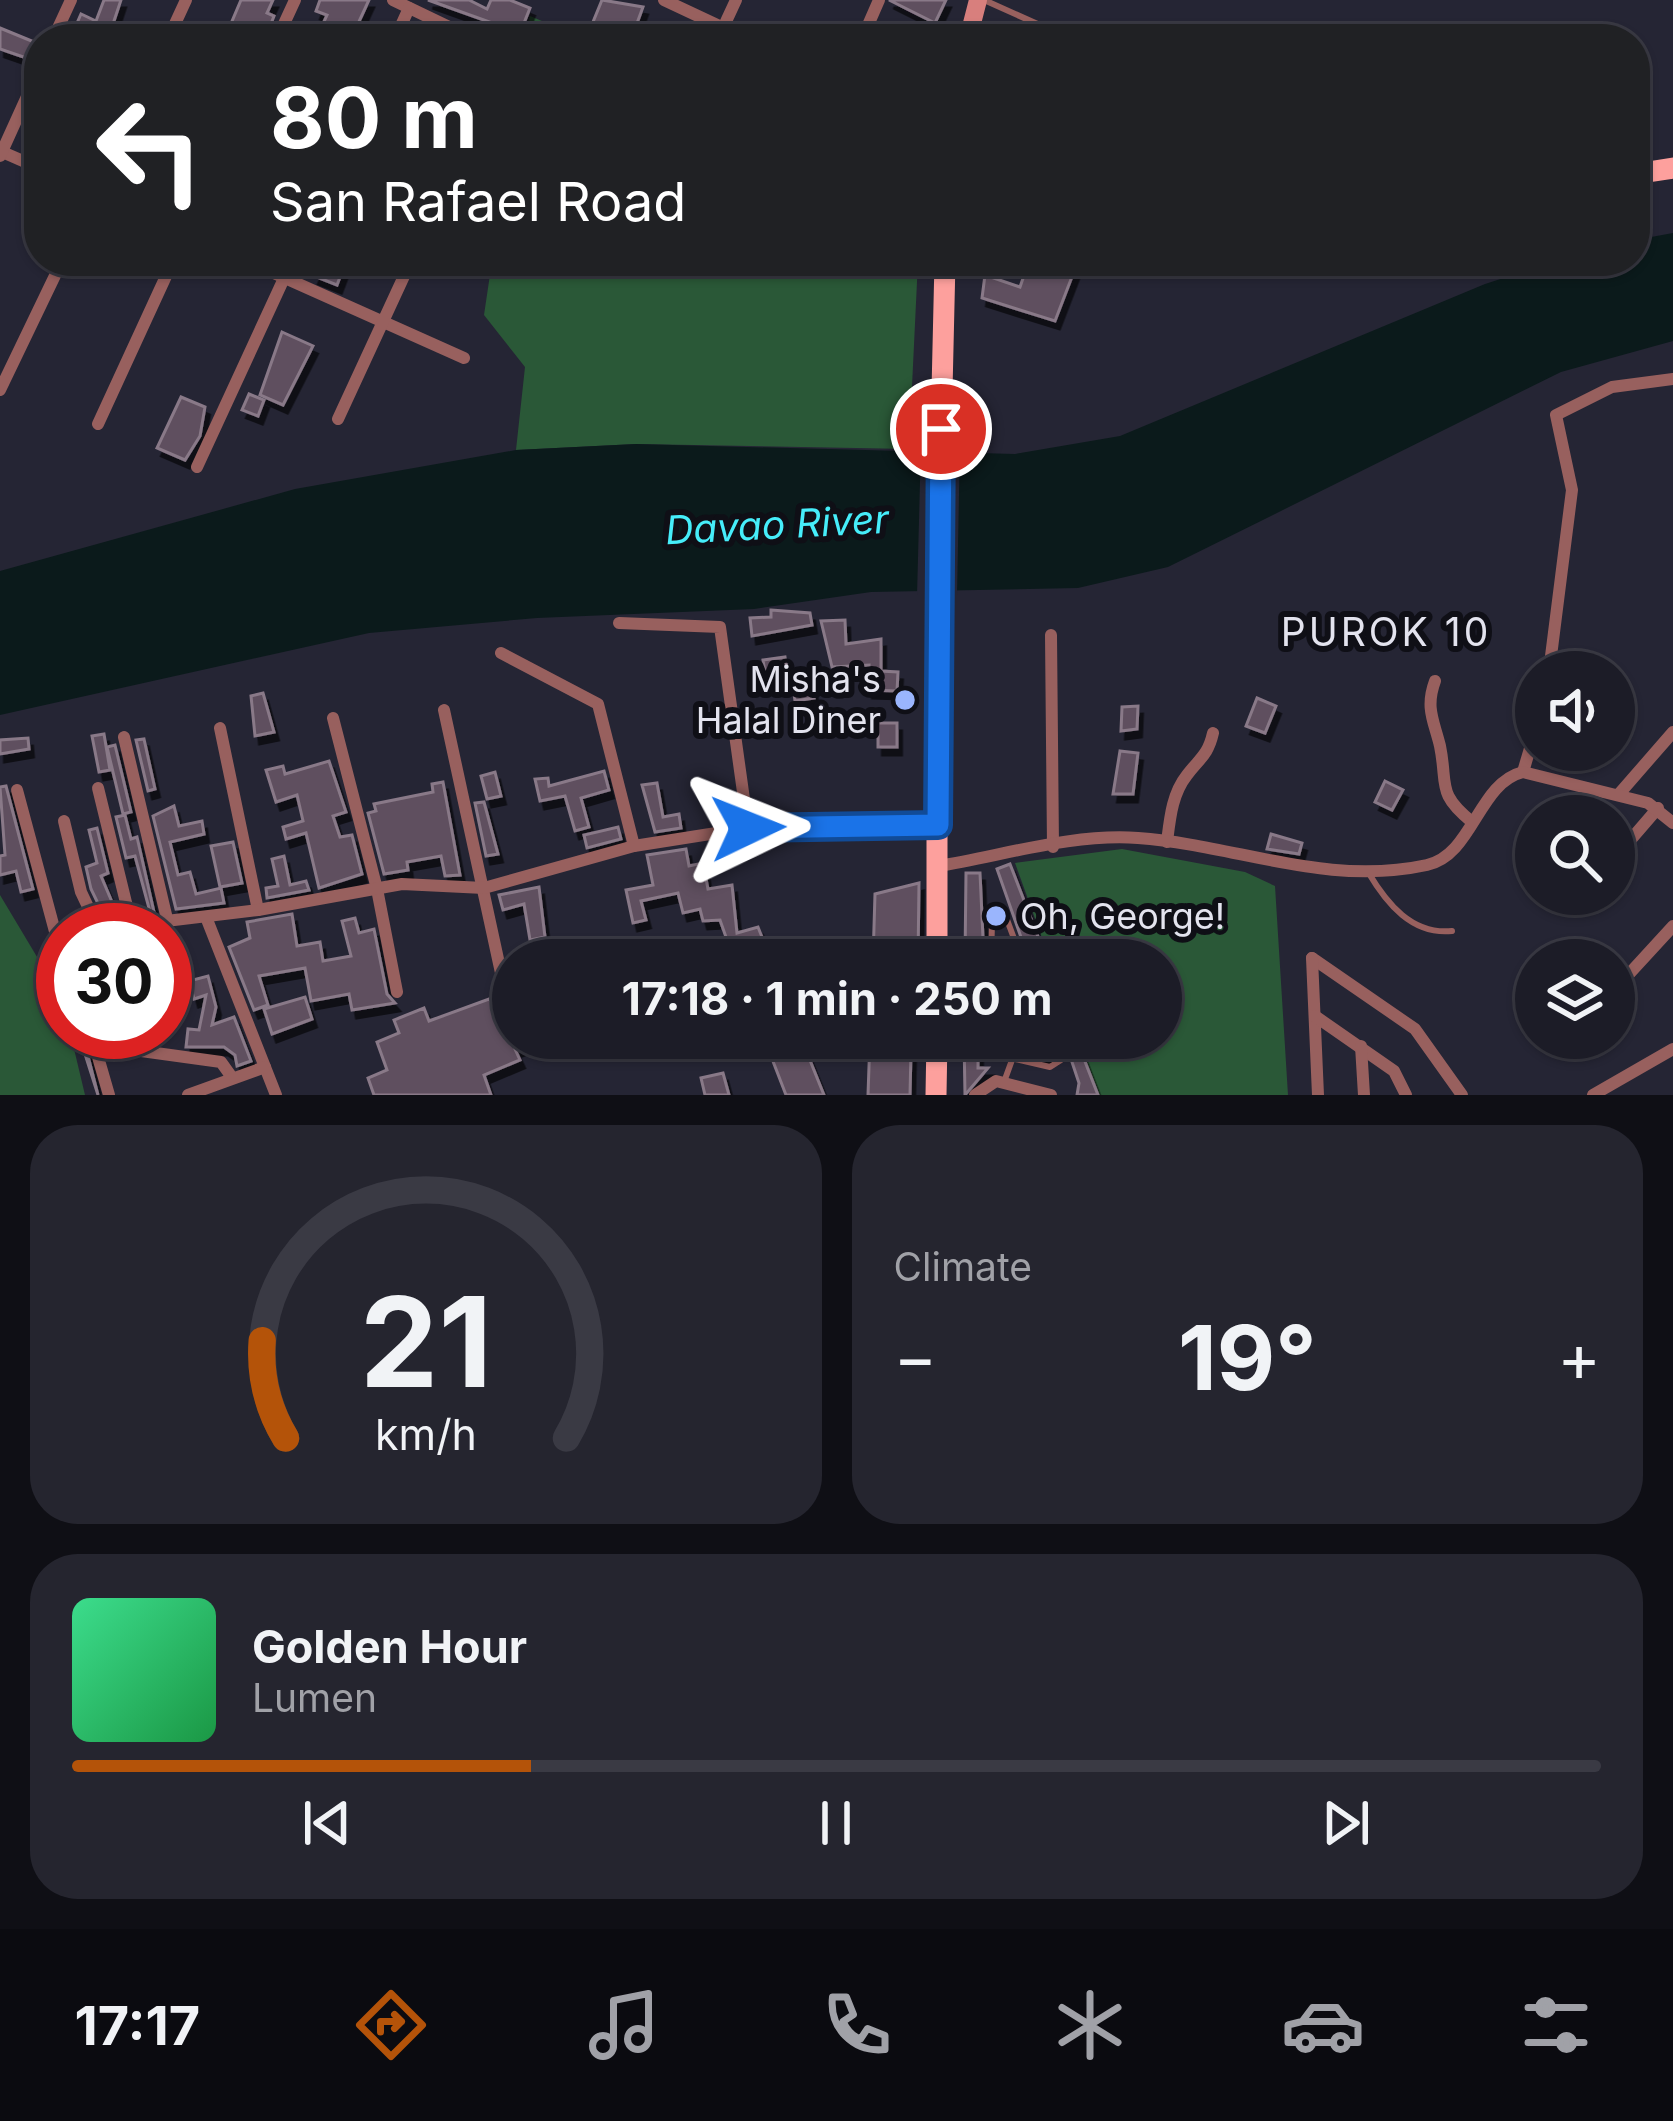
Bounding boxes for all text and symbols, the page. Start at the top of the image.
text: 80 m [270,67,478,168]
icon: left [72,72,228,228]
text: San Rafael Road [270,169,686,234]
pin [890,378,992,480]
icon: arrive [908,396,974,462]
water label: Davao River [664,495,891,553]
district label: PUROK 10 [1281,608,1491,655]
map controls [1515,651,1635,1059]
button: sound [1515,651,1635,771]
place label: Misha's Halal Diner [696,657,881,742]
marker: Misha's Halal Diner [892,687,918,713]
position arrow [685,765,811,891]
button: search [1515,795,1635,915]
place label: Oh, George! [1020,894,1225,938]
speed limit sign: 30 [36,903,192,1059]
marker: Oh, George! [983,903,1009,929]
button: layers [1515,939,1635,1059]
text: 17:18 · 1 min · 250 m [622,971,1052,1026]
text: Climate [894,1243,1032,1290]
text: 21 [360,1266,492,1417]
text: 19° [1178,1303,1317,1412]
text: − [894,1317,937,1397]
text: + [1557,1317,1601,1397]
text: km/h [375,1407,477,1459]
text: Golden Hour [252,1619,527,1674]
text: Lumen [252,1674,377,1721]
icon: previous [294,1790,360,1856]
icon: pause [803,1790,869,1856]
icon: next [1313,1790,1379,1856]
icon: directions [349,1983,433,2067]
icon: music [582,1983,666,2067]
icon: phone [815,1983,899,2067]
icon: climate [1048,1983,1132,2067]
icon: car [1281,1983,1365,2067]
icon: filters [1514,1983,1598,2067]
text: 17:17 [75,1993,200,2058]

